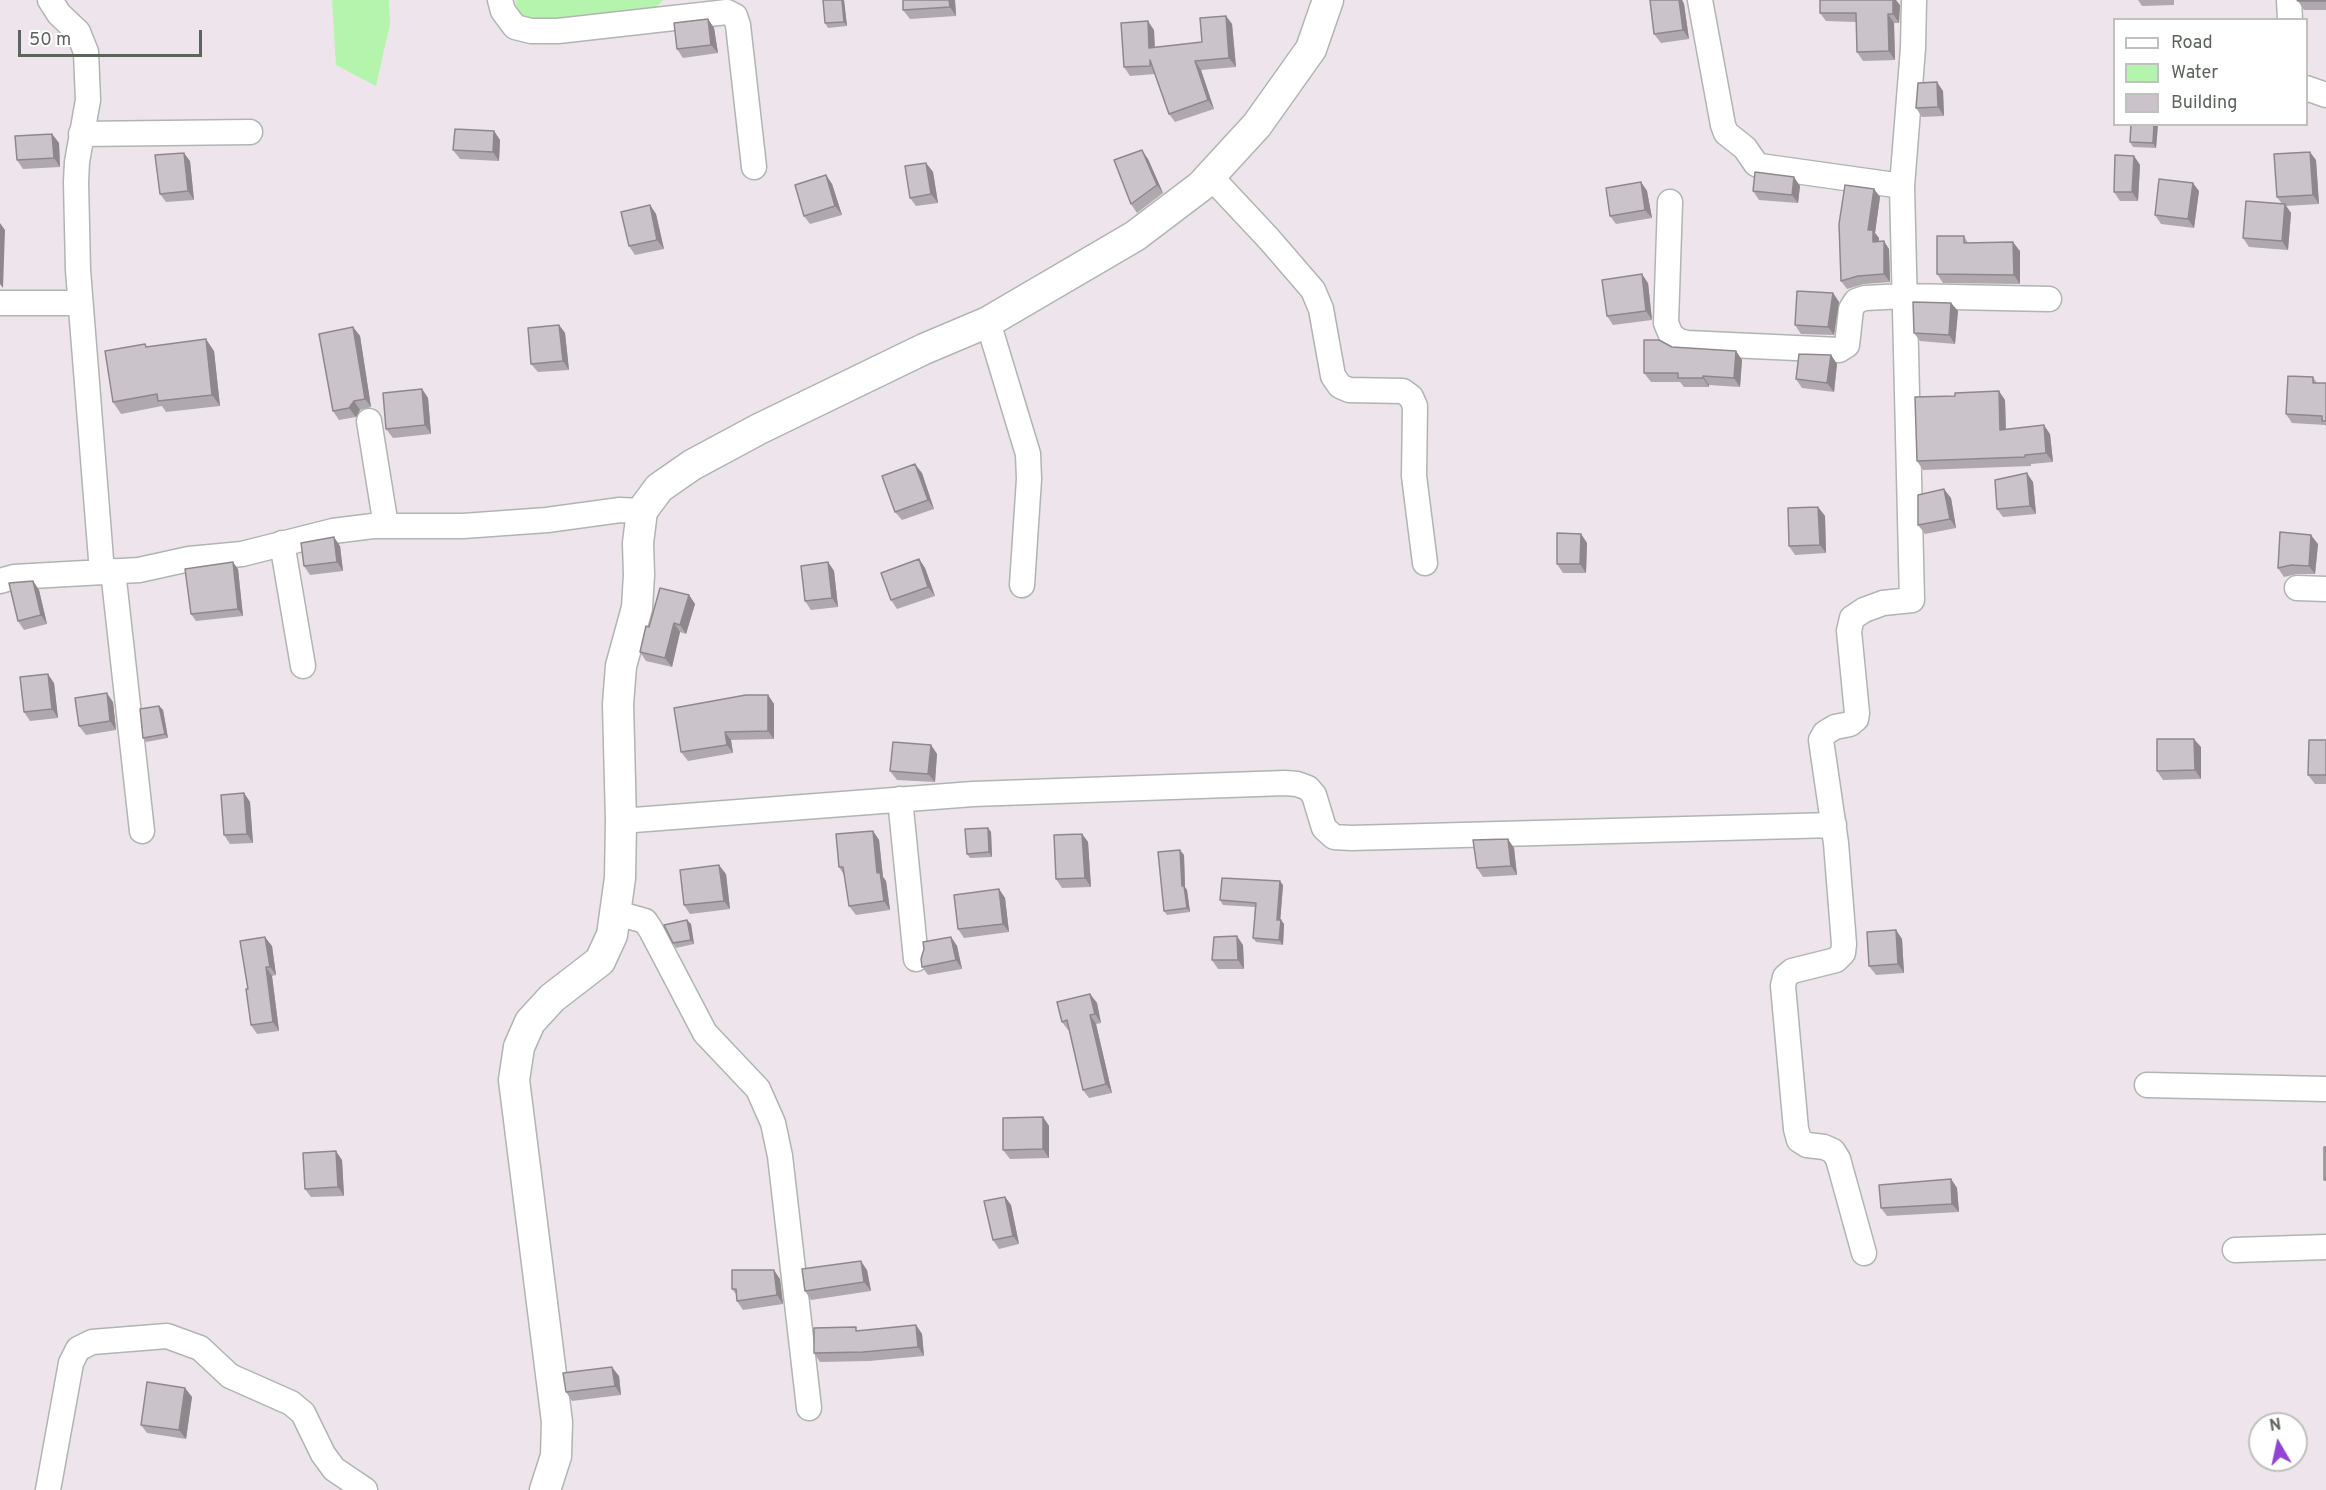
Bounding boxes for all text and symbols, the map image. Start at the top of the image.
scale bar [21,18,206,56]
legend [2113,18,2308,126]
text: 50 m [29,29,71,52]
text: Road [2171,32,2213,55]
text: Water [2171,62,2218,85]
text: Building [2171,92,2237,115]
north arrow [2248,1412,2308,1472]
text: N [2268,1415,2283,1437]

